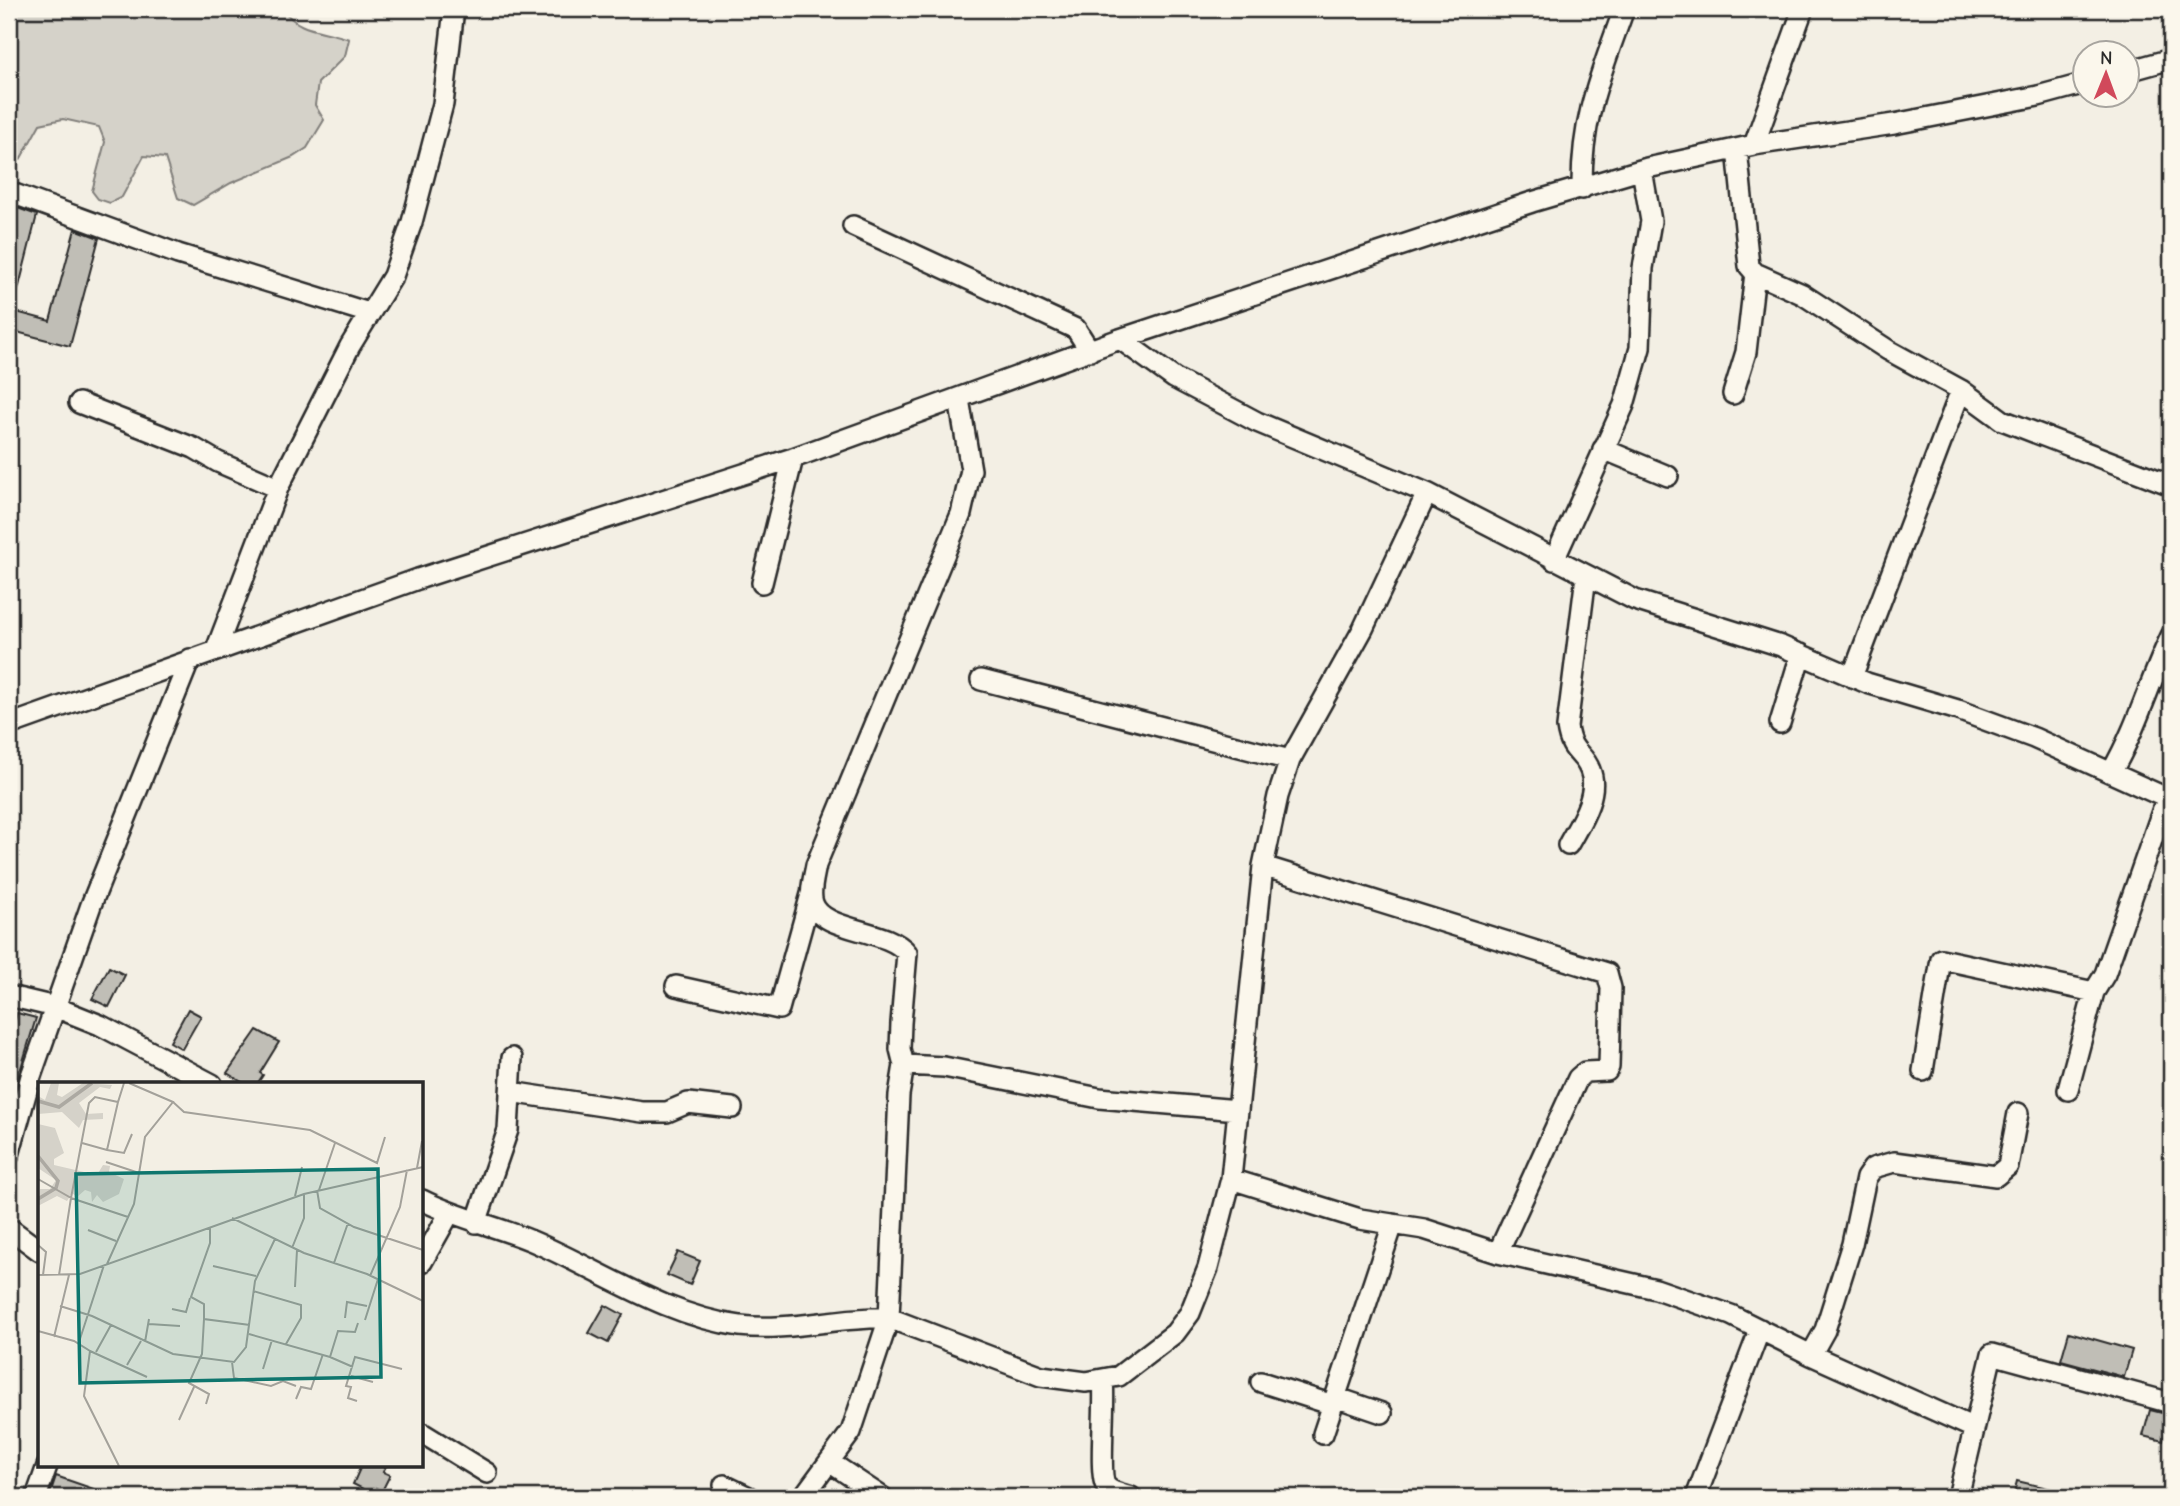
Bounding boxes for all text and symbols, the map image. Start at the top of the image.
north arrow [2072,38,2142,108]
text: N [2100,47,2113,69]
inset map [38,1082,424,1468]

